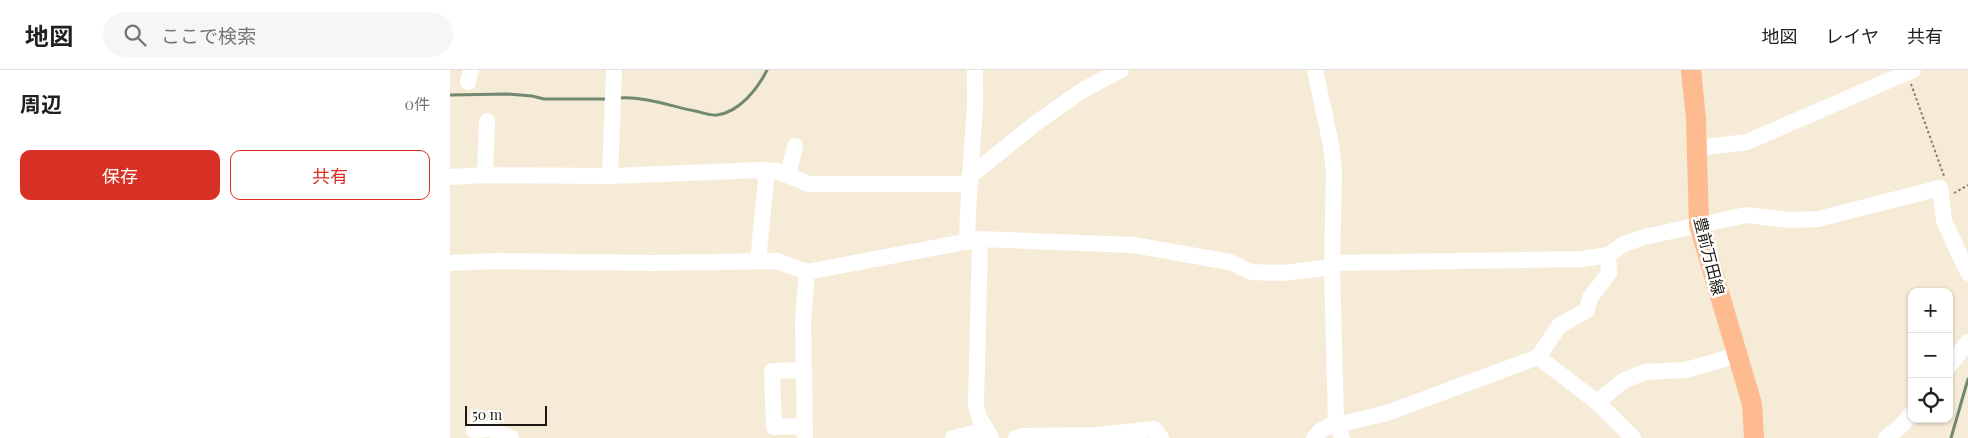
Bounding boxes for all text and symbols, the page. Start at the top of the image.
search box [103,12,453,57]
text: 地図 [25,19,73,51]
icon: search [121,21,149,49]
text: ここで検索 [161,22,256,48]
text: 地図 [1762,24,1798,48]
text: レイヤ [1826,24,1879,48]
text: 共有 [1907,24,1943,48]
text: 周辺 [20,89,62,117]
text: 0件 [404,93,430,114]
button: 保存 [20,150,220,200]
button: 共有 [230,150,430,200]
street label: 豊前万田線 [1690,215,1730,297]
map controls [1908,288,1953,423]
button: + [1908,288,1953,333]
button: − [1908,333,1953,378]
button: locate [1908,378,1953,423]
scale bar [465,403,548,426]
text: 50 m [472,405,502,424]

